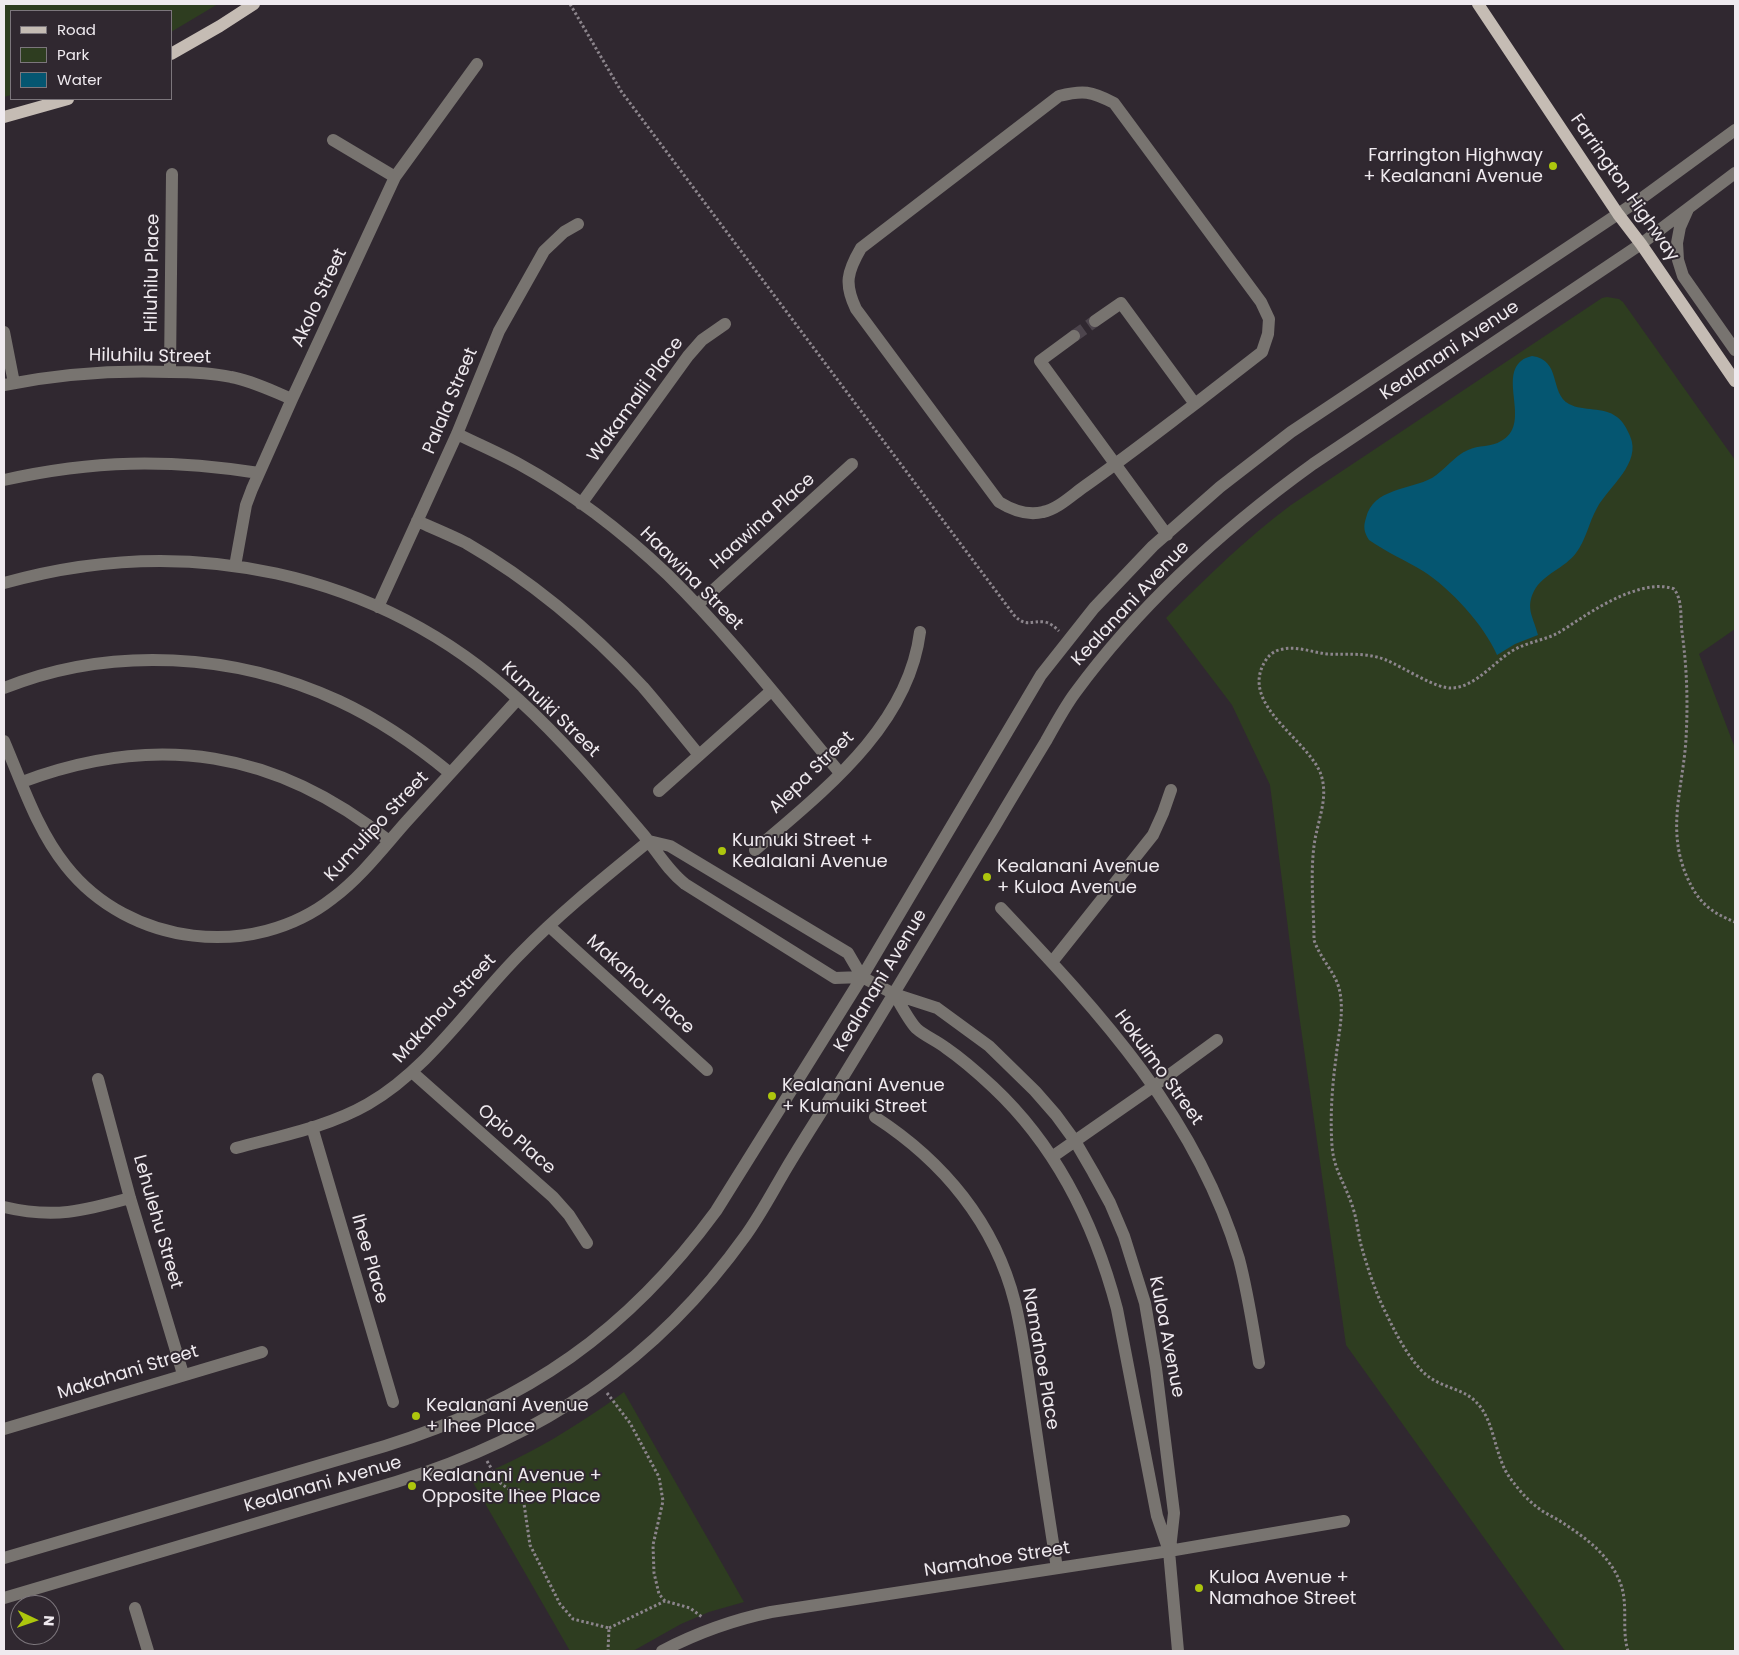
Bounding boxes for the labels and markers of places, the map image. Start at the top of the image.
place label: Farrington Highway + Kealanani Avenue [1363,145,1543,188]
marker: Farrington Highway + Kealanani Avenue [1547,160,1559,172]
place label: Kumuki Street + Kealalani Avenue [732,830,888,872]
marker: Kumuki Street + Kealalani Avenue [716,845,728,857]
place label: Kealanani Avenue + Kuloa Avenue [997,856,1160,899]
marker: Kealanani Avenue + Kuloa Avenue [981,871,993,883]
place label: Kealanani Avenue + Kumuiki Street [782,1075,945,1118]
marker: Kealanani Avenue + Kumuiki Street [766,1090,778,1102]
place label: Kealanani Avenue + Ihee Place [426,1395,589,1438]
marker: Kealanani Avenue + Ihee Place [410,1410,422,1422]
place label: Kealanani Avenue + Opposite Ihee Place [422,1465,602,1508]
marker: Kealanani Avenue + Opposite Ihee Place [406,1480,418,1492]
place label: Kuloa Avenue + Namahoe Street [1209,1567,1356,1610]
marker: Kuloa Avenue + Namahoe Street [1193,1582,1205,1594]

